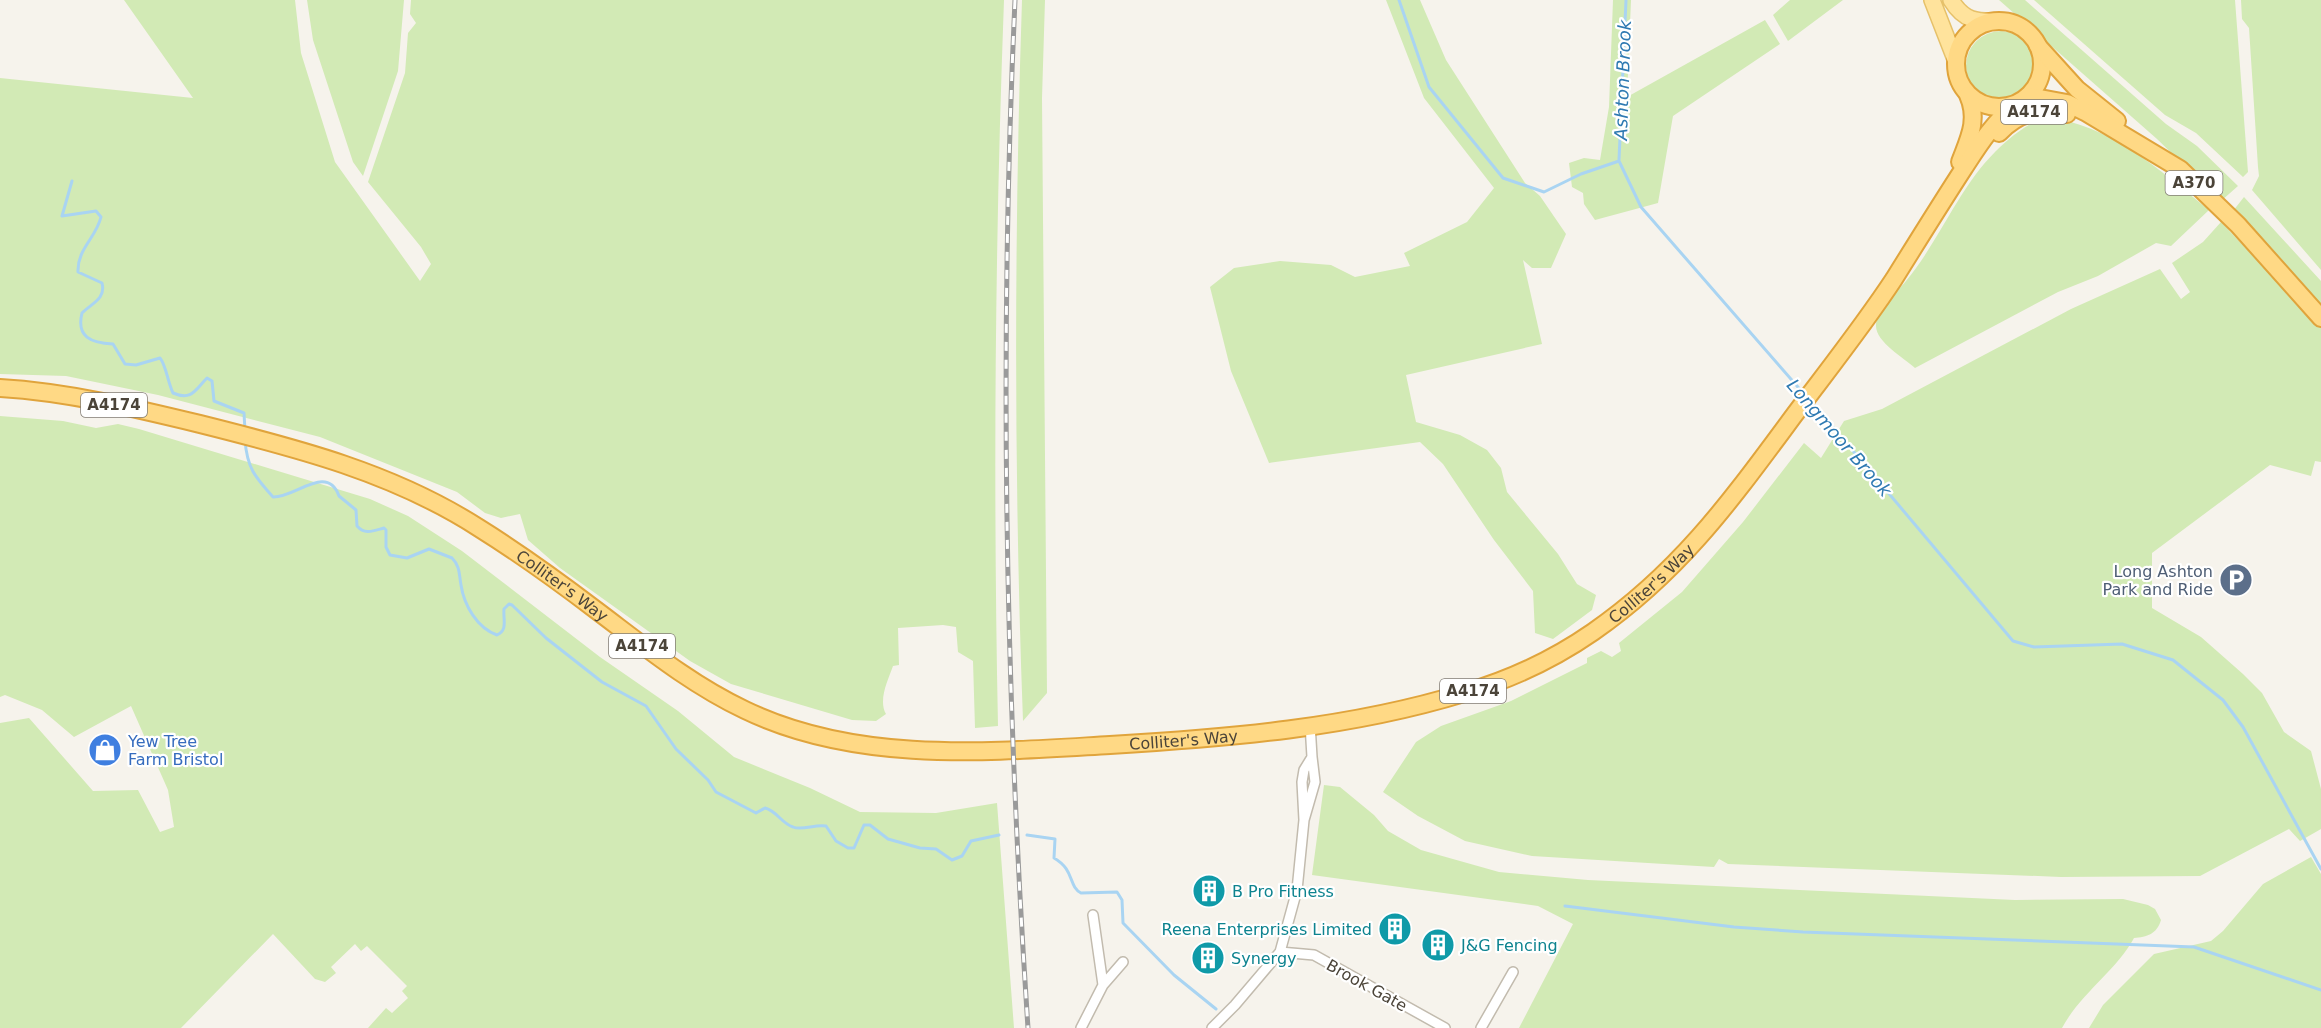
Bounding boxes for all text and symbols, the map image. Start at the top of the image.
water label: Ashton Brook [1610,18,1635,142]
road number: A4174 [2001,100,2067,124]
road number: A370 [2166,171,2222,195]
water label: Longmoor Brook [1783,375,1897,502]
road number: A4174 [81,393,147,417]
street label: Colliter's Way [1605,540,1698,627]
street label: Colliter's Way [513,546,612,626]
place label: Long Ashton Park and Ride [2103,562,2213,599]
parking icon: Long Ashton Park and Ride [2218,562,2254,598]
road number: A4174 [609,634,675,658]
road number: A4174 [1440,679,1506,703]
street label: Colliter's Way [1129,726,1239,754]
shop icon: Yew Tree Farm Bristol [87,732,123,768]
place label: Yew Tree Farm Bristol [127,732,223,769]
building icon: B Pro Fitness [1191,873,1227,909]
place label: B Pro Fitness [1232,882,1334,901]
building icon: Reena Enterprises Limited [1377,911,1413,947]
place label: Reena Enterprises Limited [1161,920,1372,939]
building icon: J&G Fencing [1420,927,1456,963]
place label: J&G Fencing [1460,936,1558,955]
building icon: Synergy [1190,940,1226,976]
place label: Synergy [1231,949,1297,968]
street label: Brook Gate [1323,955,1410,1015]

